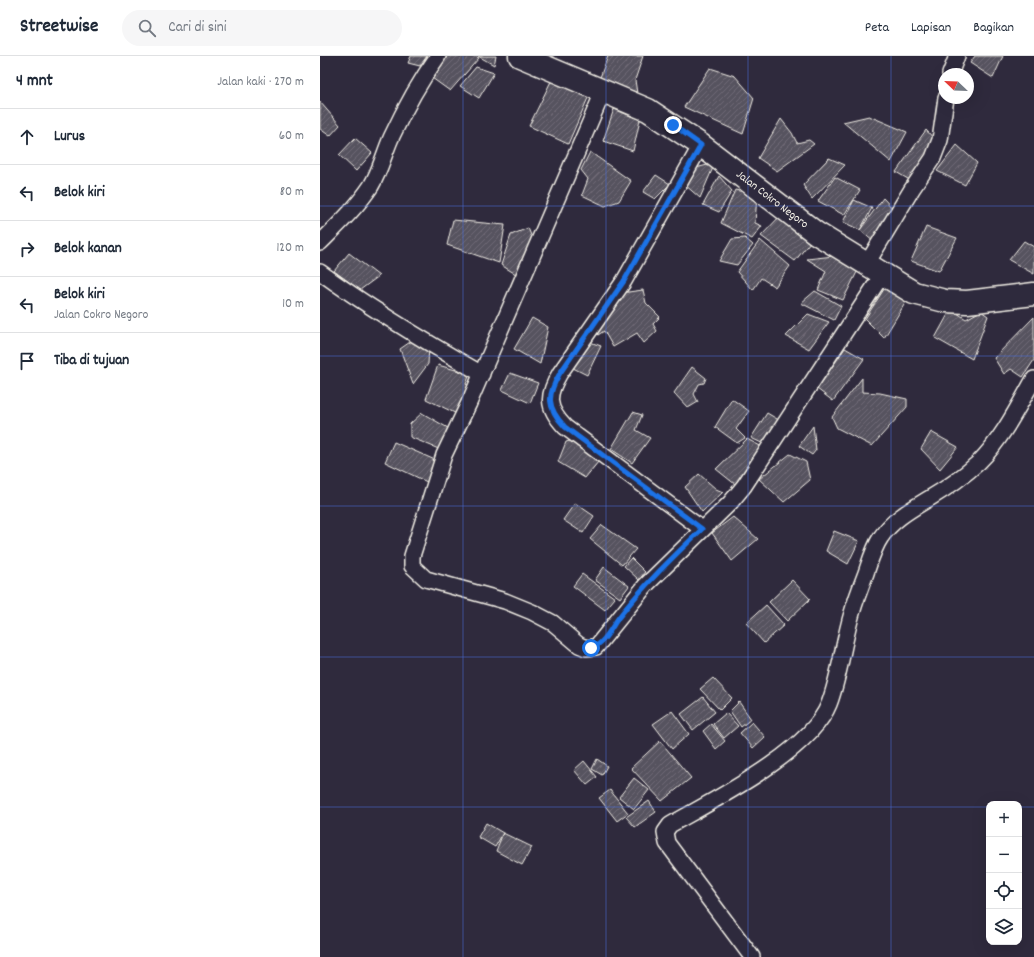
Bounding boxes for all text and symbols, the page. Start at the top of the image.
search box [122,10,402,46]
text: Streetwise [20,14,98,41]
icon: search [136,17,158,39]
text: Cari di sini [168,17,226,39]
text: Peta [865,18,889,38]
text: Lapisan [911,18,951,38]
text: Bagikan [973,18,1014,38]
north arrow [938,68,974,104]
text: 4 mnt [16,70,53,94]
text: Jalan kaki · 270 m [217,73,304,92]
route end [664,116,682,134]
icon: ahead [16,126,38,148]
text: Lurus [54,126,85,148]
text: 60 m [279,127,304,146]
street label: Jalan Cokro Negoro [732,166,812,233]
icon: left [16,182,38,204]
text: Belok kiri [54,182,105,204]
text: 80 m [280,183,304,202]
icon: right [16,238,38,260]
text: Belok kanan [54,238,122,260]
text: 120 m [276,239,304,258]
text: Belok kiri [54,284,105,306]
icon: left [16,294,38,316]
text: 10 m [282,295,304,314]
text: Jalan Cokro Negoro [54,306,148,325]
icon: arrive [16,350,38,372]
text: Tiba di tujuan [54,350,129,372]
route start [582,639,600,657]
map controls [986,801,1022,945]
button: + [986,801,1022,837]
button: − [986,837,1022,873]
button: locate [986,873,1022,909]
button: layers [986,909,1022,945]

